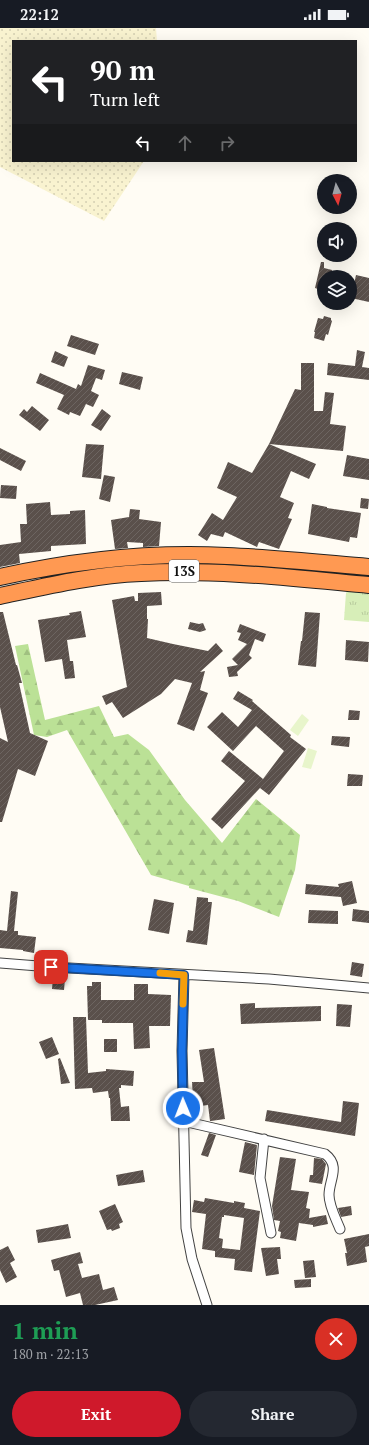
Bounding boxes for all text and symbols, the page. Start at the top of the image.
text: 22:12 [20,4,59,24]
text: 90 m [90,51,155,88]
icon: left [24,56,76,108]
text: Turn left [90,87,160,111]
icon: left [132,132,154,154]
icon: ahead [174,132,196,154]
icon: right [216,132,238,154]
north arrow [317,174,357,214]
map controls [317,174,357,310]
button: sound [317,222,357,262]
button: layers [317,270,357,310]
road number: 13S [169,560,199,582]
pin [34,950,68,984]
icon: arrive [40,956,62,978]
position arrow [162,1087,204,1129]
text: 1 min [12,1314,78,1346]
button: close [315,1318,357,1360]
text: 180 m · 22:13 [12,1345,89,1363]
button: Exit [12,1391,181,1437]
button: Share [189,1391,357,1437]

